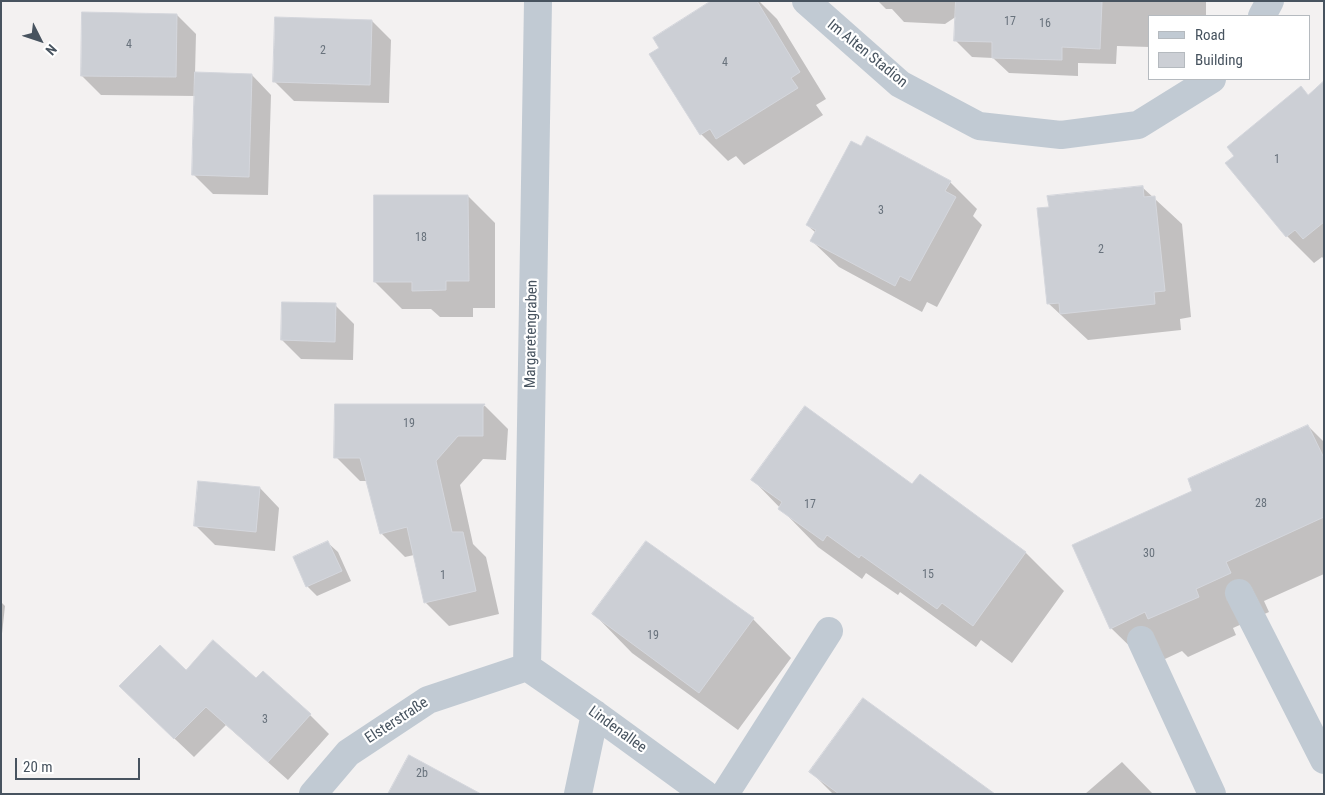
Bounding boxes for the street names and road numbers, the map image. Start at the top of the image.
street label: Im Alten Stadion [823,16,911,92]
street label: Margaretengraben [522,280,542,388]
street label: Elsterstraße [362,694,432,748]
street label: Lindenallee [584,703,650,757]

